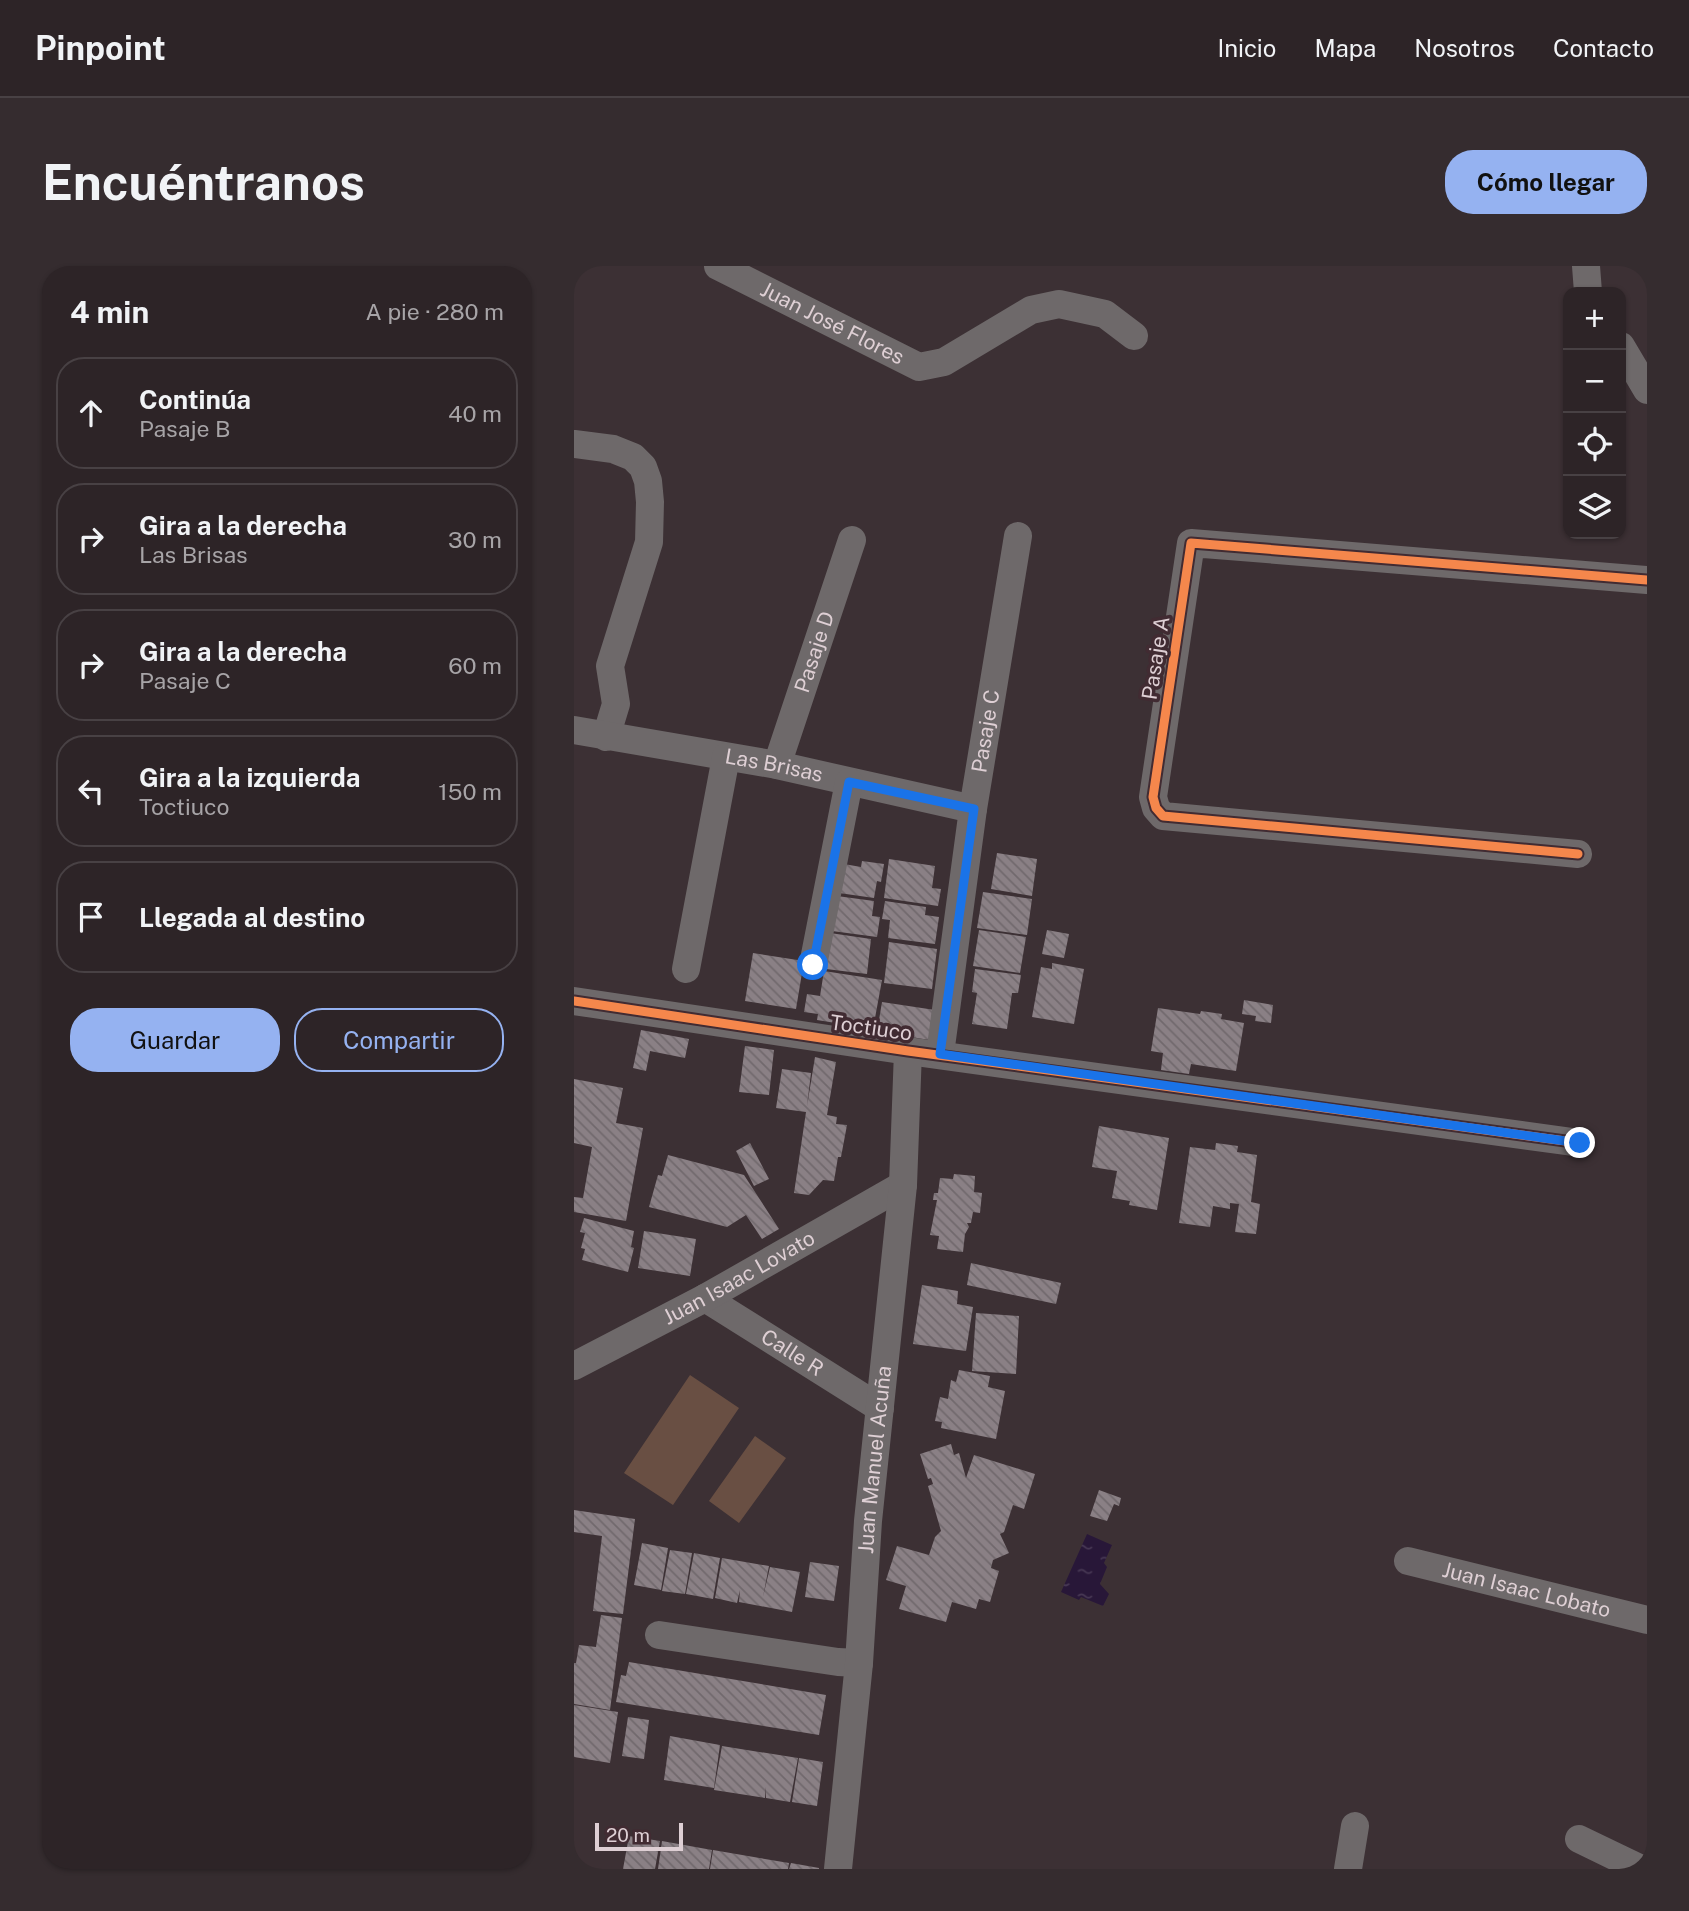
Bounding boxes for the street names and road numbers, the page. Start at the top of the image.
street label: Juan José Flores [757,277,909,370]
street label: Pasaje D [789,608,839,696]
street label: Pasaje A [1137,614,1174,701]
street label: Pasaje C [966,688,1004,775]
street label: Las Brisas [723,743,825,787]
street label: Toctiuco [828,1009,914,1046]
street label: Juan Isaac Lovato [658,1225,819,1330]
street label: Calle R [757,1323,828,1381]
street label: Juan Manuel Acuña [853,1364,896,1555]
street label: Juan Isaac Lobato [1440,1557,1613,1623]

